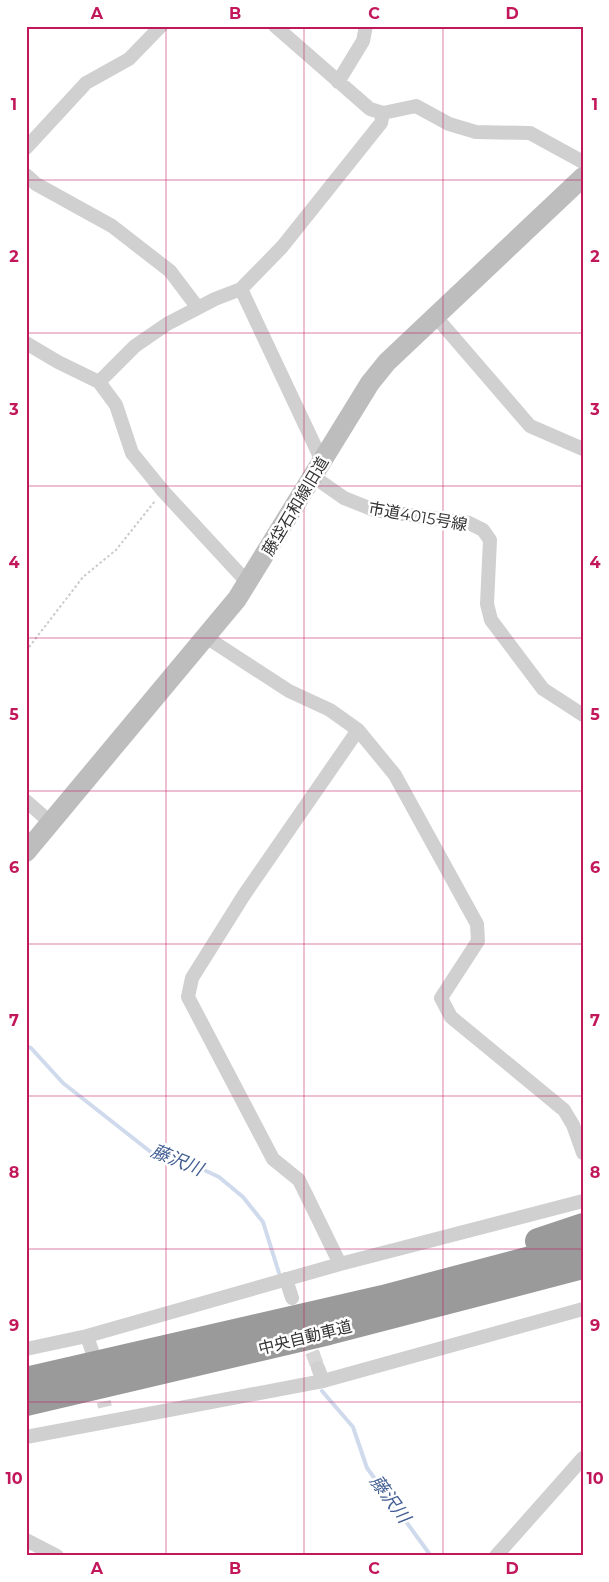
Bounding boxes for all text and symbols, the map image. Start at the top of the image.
text: A [90,4,104,23]
text: B [229,4,241,23]
text: C [368,4,380,23]
text: D [505,4,519,23]
text: 1 [11,95,17,114]
text: 1 [592,95,598,114]
text: 2 [9,247,19,266]
text: 2 [590,247,600,266]
text: 3 [8,400,19,419]
text: 3 [589,400,600,419]
street label: 藤垈石和線旧道 [258,453,332,559]
street label: 市道4015号線 [367,498,469,535]
text: 4 [8,553,20,572]
text: 4 [589,553,601,572]
text: 5 [9,705,19,724]
text: 5 [590,705,600,724]
text: 6 [9,858,19,877]
text: 6 [590,858,600,877]
text: 7 [9,1011,19,1030]
text: 7 [590,1011,600,1030]
water label: 藤沢川 [148,1140,208,1181]
text: 8 [9,1163,19,1182]
text: 8 [590,1163,600,1182]
text: 9 [9,1316,19,1335]
text: 9 [590,1316,600,1335]
street label: 中央自動車道 [256,1317,354,1358]
text: 10 [5,1469,23,1488]
text: 10 [586,1469,604,1488]
water label: 藤沢川 [365,1471,416,1529]
text: A [90,1559,104,1578]
text: B [229,1559,241,1578]
text: C [368,1559,380,1578]
text: D [505,1559,519,1578]

